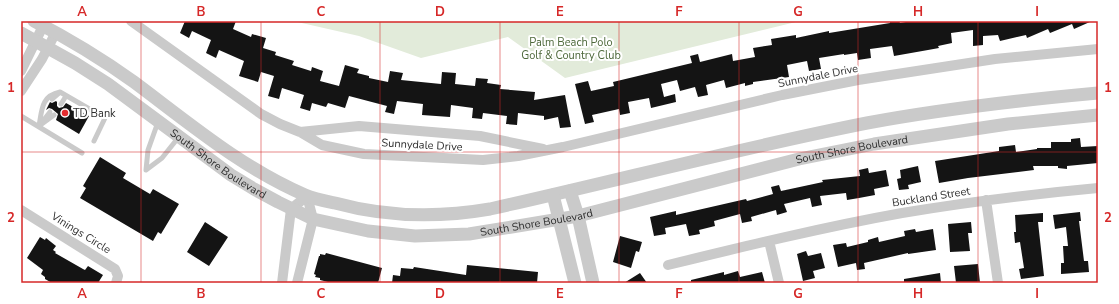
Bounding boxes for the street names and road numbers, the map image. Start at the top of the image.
street label: Sunnydale Drive [777,61,859,91]
street label: South Shore Boulevard [167,125,269,202]
street label: South Shore Boulevard [794,132,909,167]
street label: Sunnydale Drive [381,135,463,155]
street label: Buckland Street [891,183,971,211]
street label: South Shore Boulevard [479,205,594,240]
street label: Vinings Circle [47,208,114,257]

